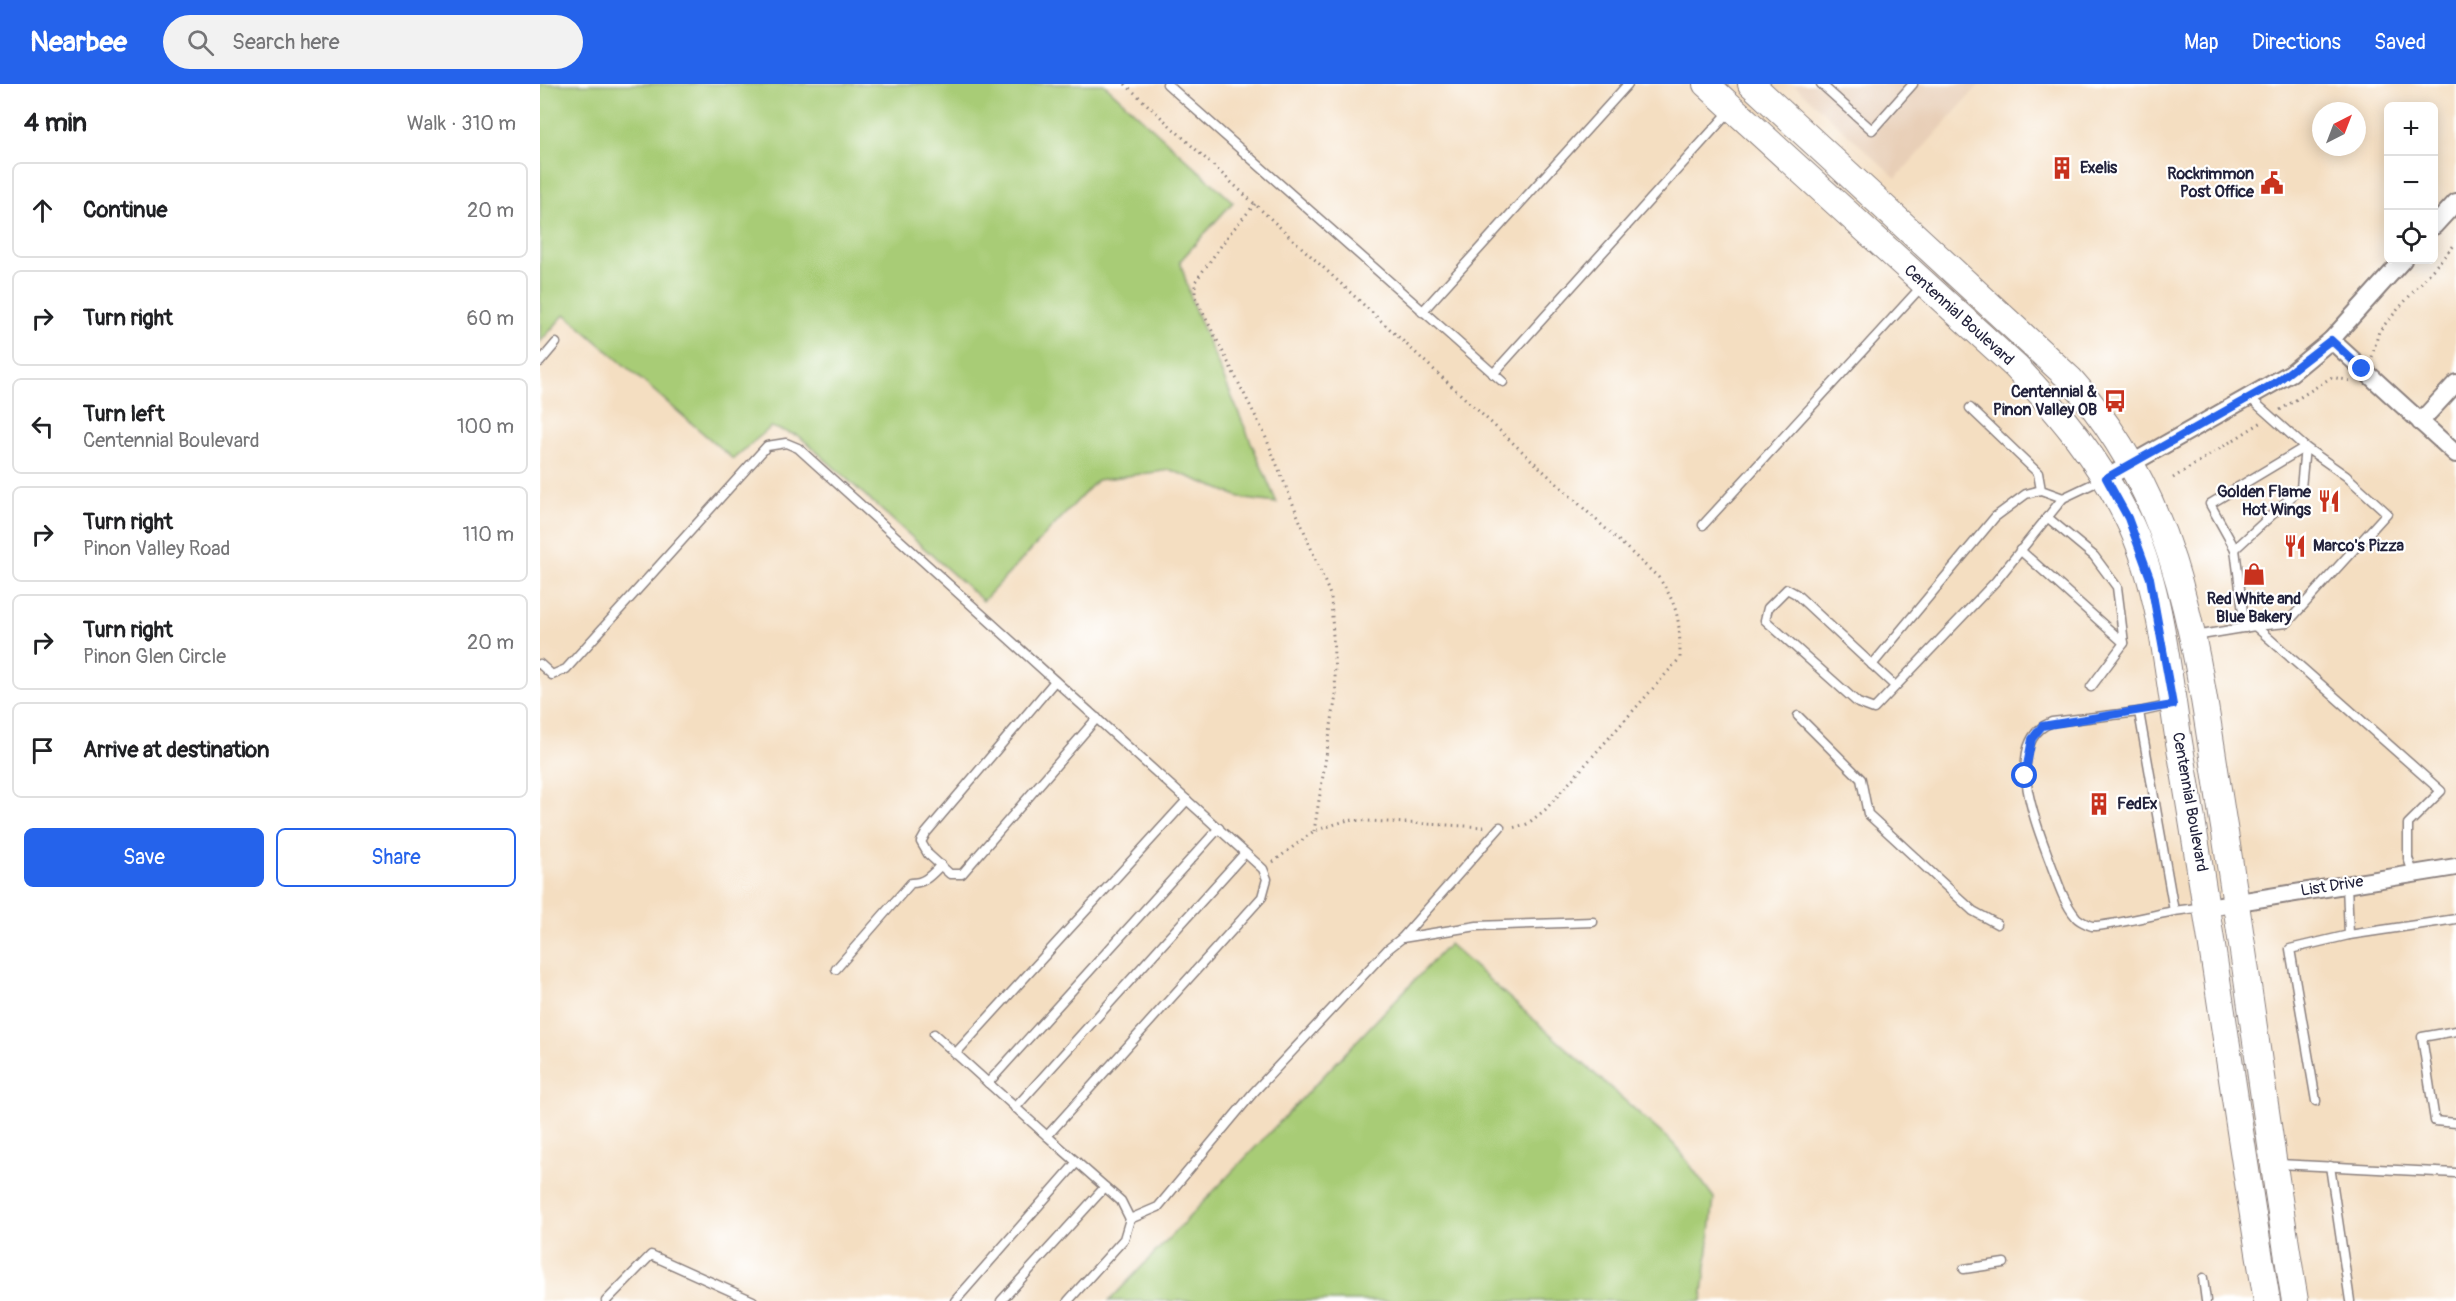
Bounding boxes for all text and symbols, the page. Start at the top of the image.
search box [163,15,583,69]
text: Nearbee [30,25,127,60]
icon: search [184,26,217,59]
text: Search here [232,28,340,56]
text: Map [2184,29,2219,56]
text: Directions [2252,29,2341,56]
text: Saved [2374,29,2426,56]
north arrow [2312,102,2366,156]
map controls [2384,102,2438,264]
button: + [2384,102,2438,156]
text: 4 min [24,107,87,139]
text: Walk · 310 m [407,111,516,136]
building icon: Exelis [2049,155,2075,181]
button: − [2384,156,2438,210]
place label: Exelis [2080,158,2118,178]
place label: Rockrimmon Post Office [2167,164,2255,202]
public building icon: Rockrimmon Post Office [2259,170,2285,196]
icon: ahead [26,194,59,227]
text: Continue [83,196,167,224]
text: 20 m [467,198,514,223]
button: locate [2384,210,2438,264]
street label: Centennial Boulevard [1900,260,2018,370]
icon: right [26,302,59,335]
text: Turn right [83,304,173,332]
text: 60 m [467,306,514,331]
route end [2348,355,2374,381]
place label: Centennial & Pinon Valley OB [1993,382,2097,420]
bus stop icon: Centennial & Pinon Valley OB [2102,388,2128,414]
text: Turn left [83,400,165,428]
icon: left [26,410,59,443]
text: 100 m [457,414,514,439]
text: Centennial Boulevard [83,428,260,453]
place label: Golden Flame Hot Wings [2217,482,2312,520]
restaurant icon: Golden Flame Hot Wings [2316,488,2342,514]
text: Turn right [83,508,173,536]
icon: right [26,518,59,551]
text: 110 m [463,522,514,547]
restaurant icon: Marco's Pizza [2282,533,2308,559]
text: Pinon Valley Road [83,536,230,561]
place label: Marco's Pizza [2313,536,2405,556]
shop icon: Red White and Blue Bakery [2241,561,2267,587]
place label: Red White and Blue Bakery [2207,589,2301,627]
text: Turn right [83,616,173,644]
icon: right [26,626,59,659]
text: 20 m [467,630,514,655]
text: Pinon Glen Circle [83,644,226,669]
street label: Centennial Boulevard [2168,731,2212,873]
icon: arrive [26,734,59,767]
text: Arrive at destination [83,736,269,764]
route start [2011,762,2037,788]
building icon: FedEx [2086,791,2112,817]
place label: FedEx [2117,794,2157,814]
button: Save [24,828,264,887]
button: Share [276,828,516,887]
street label: List Drive [2299,871,2365,901]

